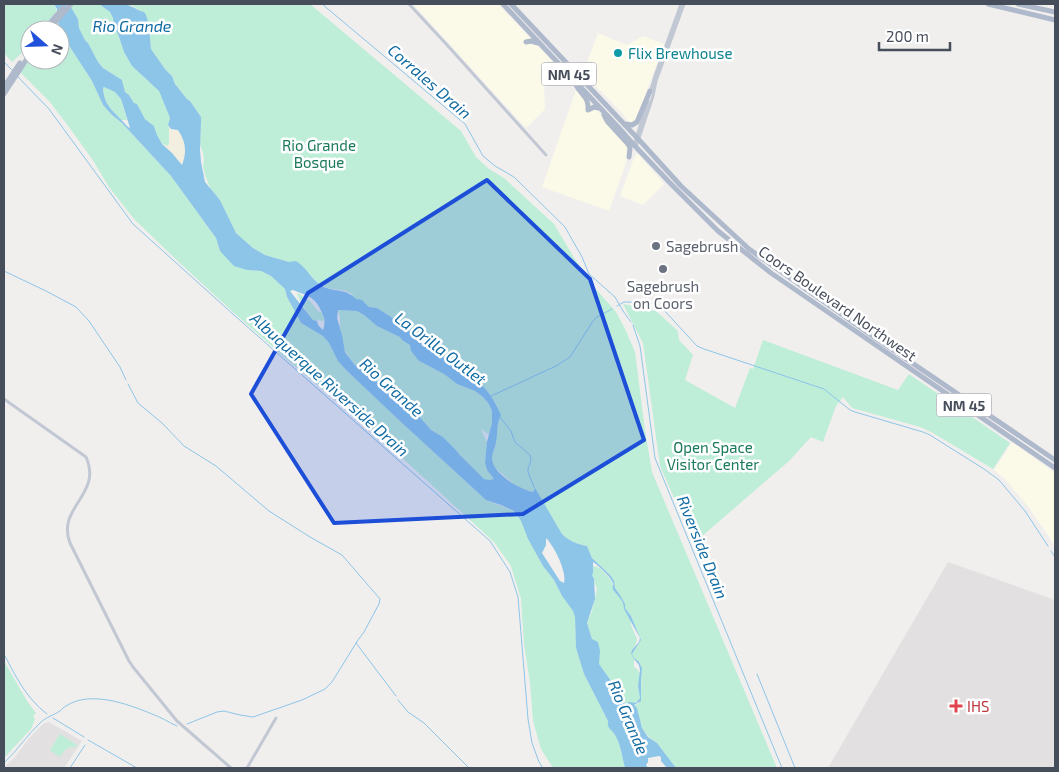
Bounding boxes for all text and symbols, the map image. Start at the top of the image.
water label: Rio Grande [93,16,172,35]
north arrow [20,20,70,70]
scale bar [879,20,950,52]
text: 200 m [886,27,929,45]
water label: Corrales Drain [385,40,475,122]
text: N [48,42,67,57]
place label: Flix Brewhouse [628,44,733,62]
marker: Flix Brewhouse [612,47,624,59]
road number: NM 45 [542,62,596,86]
park label: Rio Grande Bosque [282,136,356,171]
place label: Sagebrush [666,237,738,255]
marker: Sagebrush [650,240,662,252]
street label: Coors Boulevard Northwest [756,242,921,365]
marker: Sagebrush on Coors [657,263,669,275]
place label: Sagebrush on Coors [627,277,699,312]
water label: Albuquerque Riverside Drain [246,307,413,460]
water label: La Orilla Outlet [392,308,491,389]
water label: Rio Grande [356,354,428,421]
road number: NM 45 [936,394,992,416]
park label: Open Space Visitor Center [667,438,759,473]
water label: Riverside Drain [674,493,732,601]
water label: Rio Grande [605,677,653,757]
place label: IHS [967,697,989,715]
marker: IHS [949,699,963,713]

